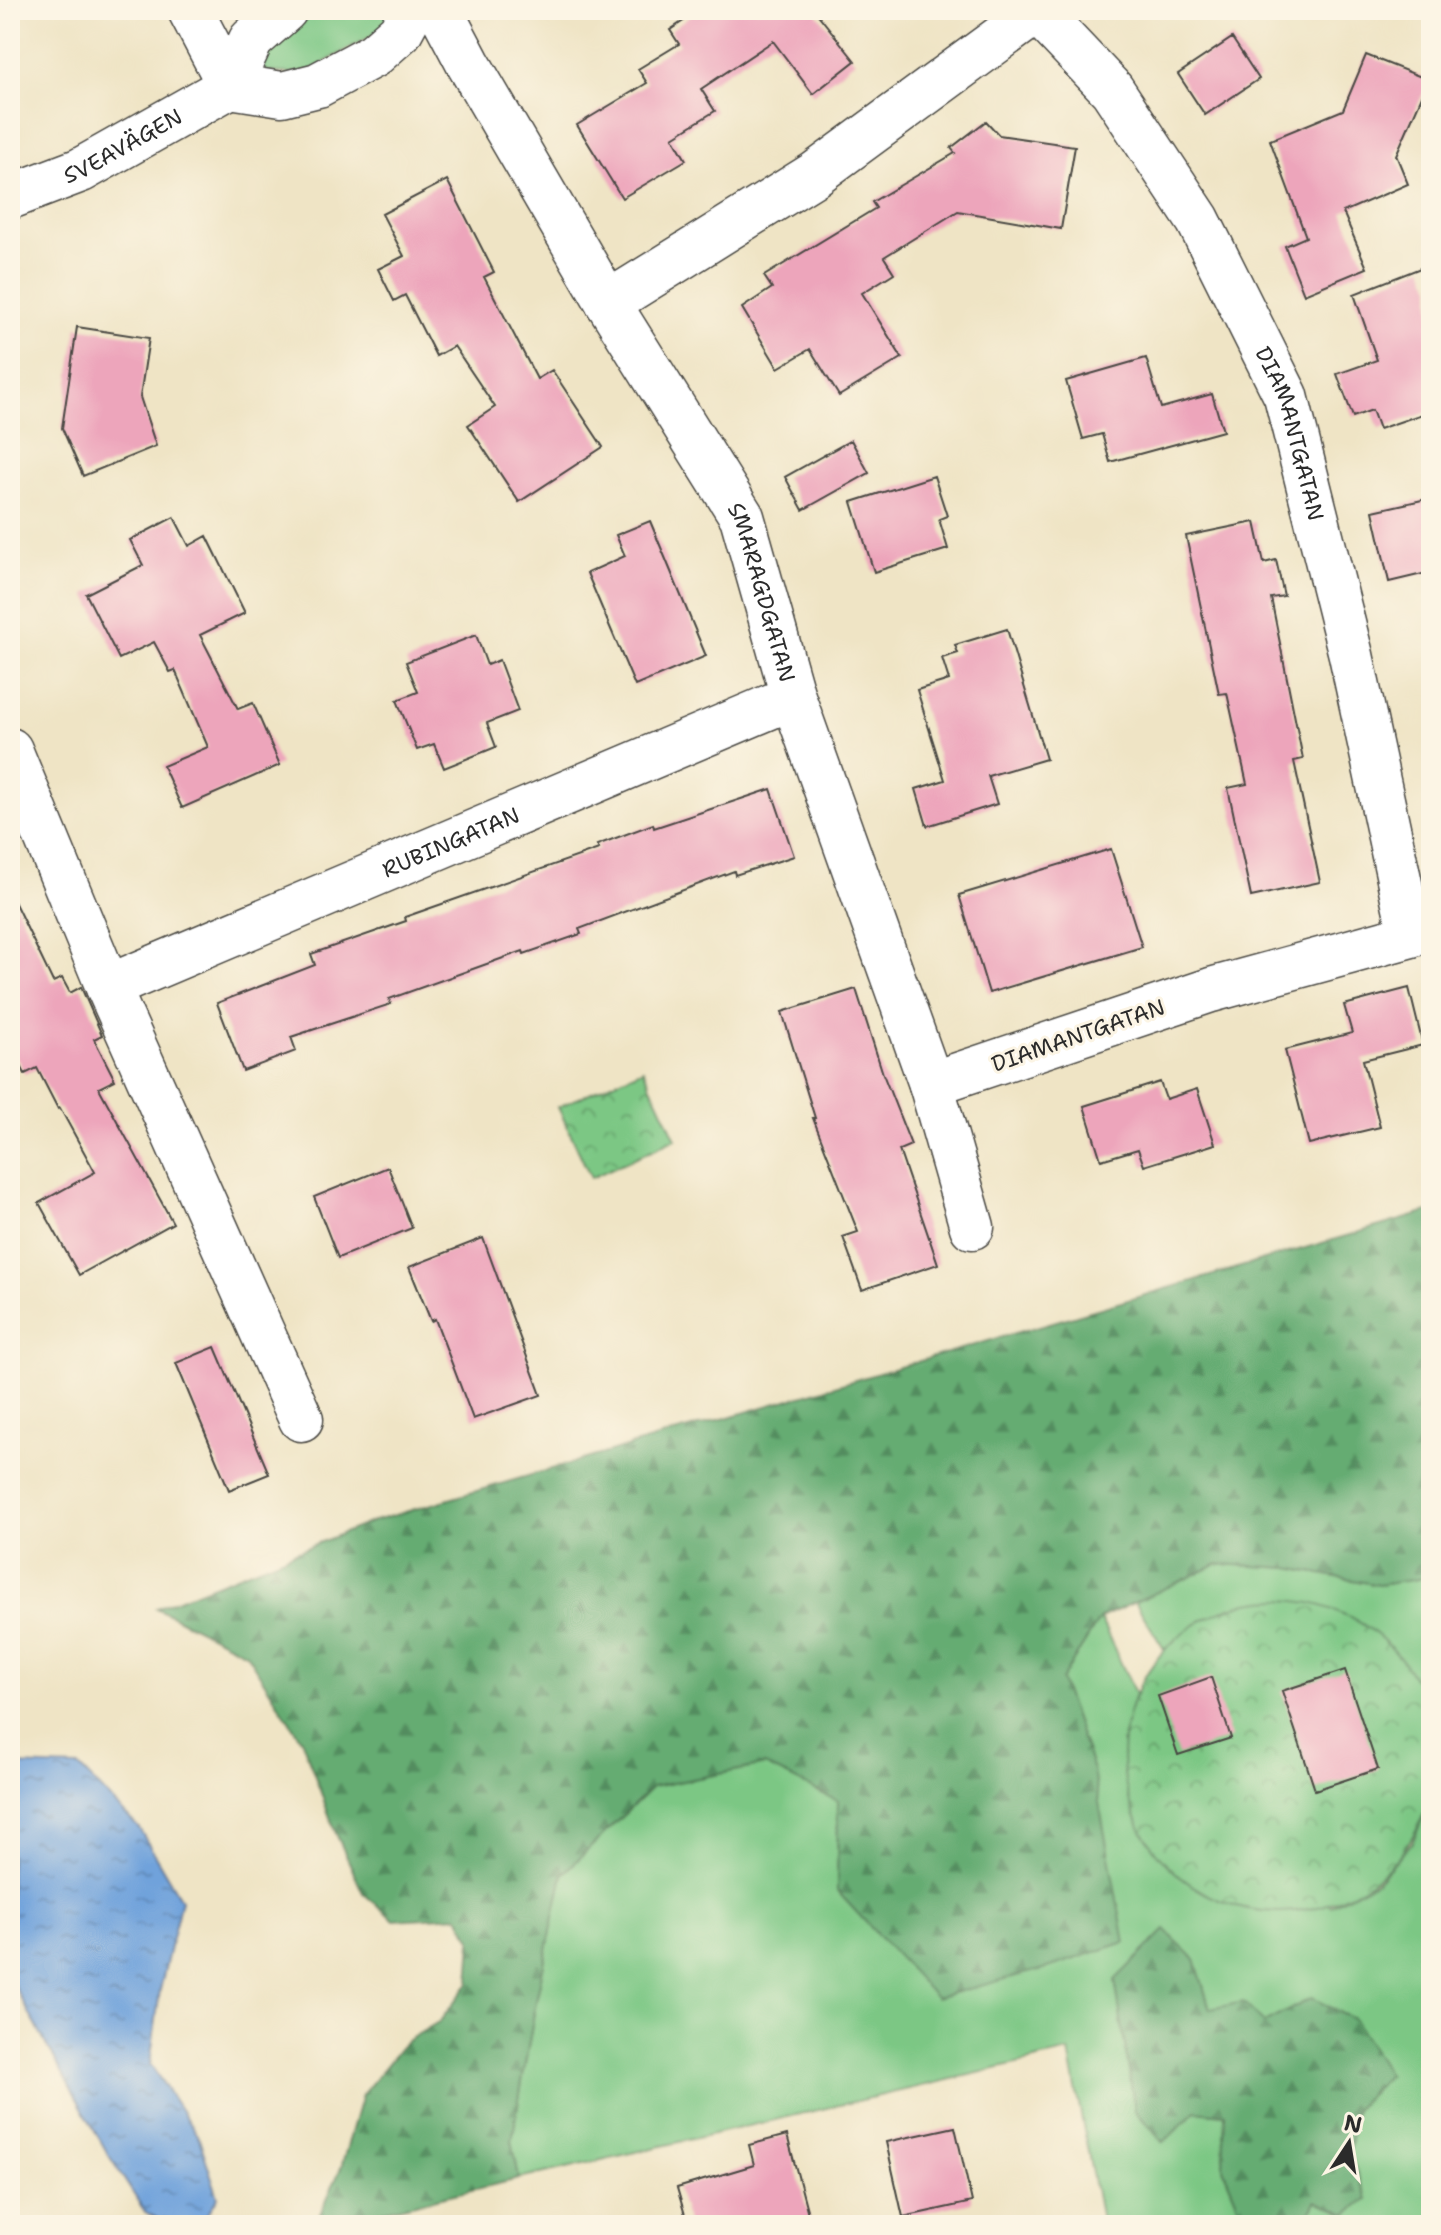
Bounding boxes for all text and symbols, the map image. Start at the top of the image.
street label: SVEAVÄGEN [60,102,187,190]
street label: DIAMANTGATAN [1249,342,1331,524]
street label: SMARAGDGATAN [721,497,802,685]
street label: RUBINGATAN [378,800,524,884]
street label: DIAMANTGATAN [988,992,1169,1079]
north arrow [1309,2103,1389,2183]
text: N [1342,2108,1365,2140]

